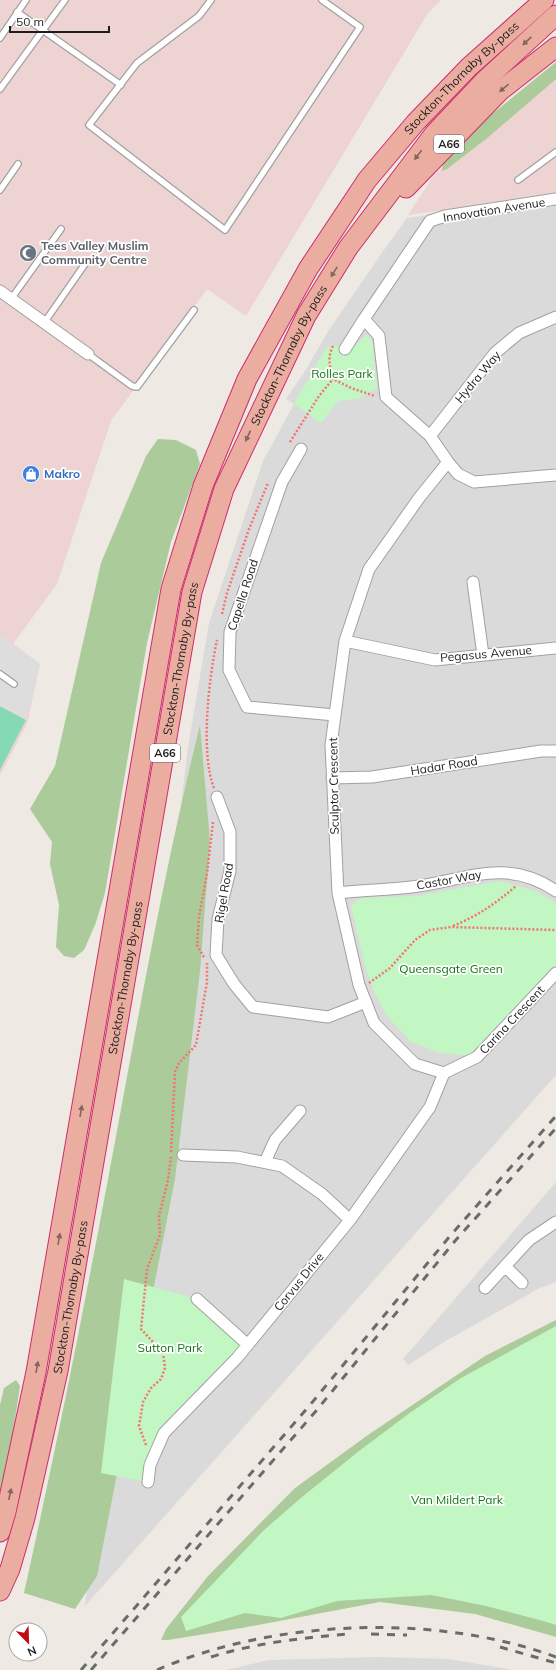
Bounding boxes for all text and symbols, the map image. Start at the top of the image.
scale bar [10,8,109,34]
text: 50 m [16,14,44,29]
street label: Stockton-Thornaby By-pass [401,18,522,137]
one-way arrow [522,36,532,46]
one-way arrow [498,84,509,93]
road number: A66 [434,135,464,153]
one-way arrow [414,150,422,161]
street label: Innovation Avenue [442,194,546,225]
place label: Tees Valley Muslim Community Centre [41,238,149,267]
mosque icon: Tees Valley Muslim Community Centre [18,243,38,263]
one-way arrow [330,266,337,278]
street label: Stockton-Thornaby By-pass [247,282,330,428]
street label: Hydra Way [451,347,504,406]
park label: Rolles Park [311,366,374,381]
one-way arrow [245,431,251,442]
shop icon: Makro [21,464,41,484]
place label: Makro [44,466,80,481]
street label: Capella Road [224,557,261,633]
street label: Stockton-Thornaby By-pass [160,580,202,736]
street label: Pegasus Avenue [439,642,533,665]
street label: Sculptor Crescent [325,737,342,835]
road number: A66 [150,744,180,762]
street label: Hadar Road [409,753,479,778]
street label: Rigel Road [211,862,236,924]
street label: Castor Way [415,866,483,893]
street label: Stockton-Thornaby By-pass [105,900,146,1055]
park label: Queensgate Green [399,961,503,976]
street label: Carina Crescent [476,982,547,1057]
one-way arrow [79,1105,85,1117]
street label: Stockton-Thornaby By-pass [50,1219,91,1375]
one-way arrow [57,1233,63,1245]
street label: Corvus Drive [271,1249,327,1314]
park label: Sutton Park [138,1340,203,1355]
one-way arrow [34,1361,40,1373]
one-way arrow [7,1488,13,1500]
park label: Van Mildert Park [411,1492,504,1507]
north arrow [8,1622,48,1662]
text: N [25,1643,38,1659]

